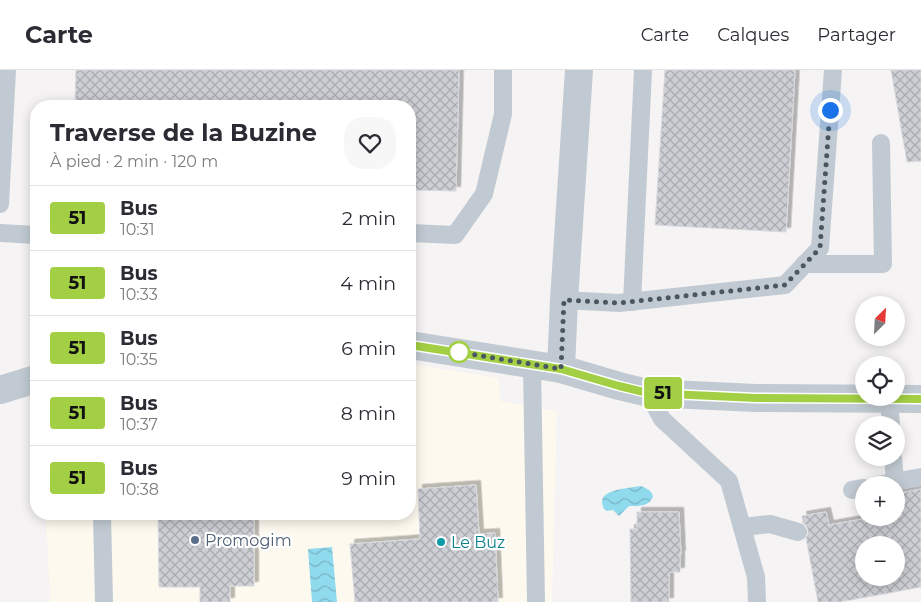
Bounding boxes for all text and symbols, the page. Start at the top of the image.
text: Carte [25,20,93,49]
text: Carte [641,24,689,46]
text: Calques [717,24,789,46]
text: Partager [817,24,896,46]
your location [818,98,843,123]
button: heart [344,117,396,169]
text: Traverse de la Buzine [50,118,317,147]
text: À pied · 2 min · 120 m [50,152,218,171]
text: Bus [120,197,158,220]
text: 51 [69,207,86,229]
text: 2 min [342,207,396,230]
text: 10:31 [120,220,155,239]
text: Bus [120,262,158,285]
text: 51 [69,272,86,294]
text: 4 min [340,272,396,295]
text: 10:33 [120,285,158,304]
north arrow [855,296,905,346]
map controls [855,296,905,586]
text: Bus [120,327,158,350]
text: 51 [69,337,86,359]
text: 6 min [341,337,396,360]
unlabelled marker [448,341,470,363]
text: 10:35 [120,350,158,369]
button: locate [855,356,905,406]
line badge: 51 [640,377,686,409]
text: 51 [654,382,672,404]
text: Bus [120,392,158,415]
text: 51 [69,402,86,424]
text: 8 min [341,402,396,425]
text: 10:37 [120,415,158,434]
button: layers [855,416,905,466]
text: Bus [120,457,158,480]
text: 51 [69,467,86,489]
text: 9 min [341,467,396,490]
button: + [855,476,905,526]
text: 10:38 [120,480,159,499]
place label: Promogim [205,531,292,550]
place label: Le Buz [451,533,505,552]
marker: Promogim [189,534,201,546]
marker: Le Buz [435,536,447,548]
button: − [855,536,905,586]

